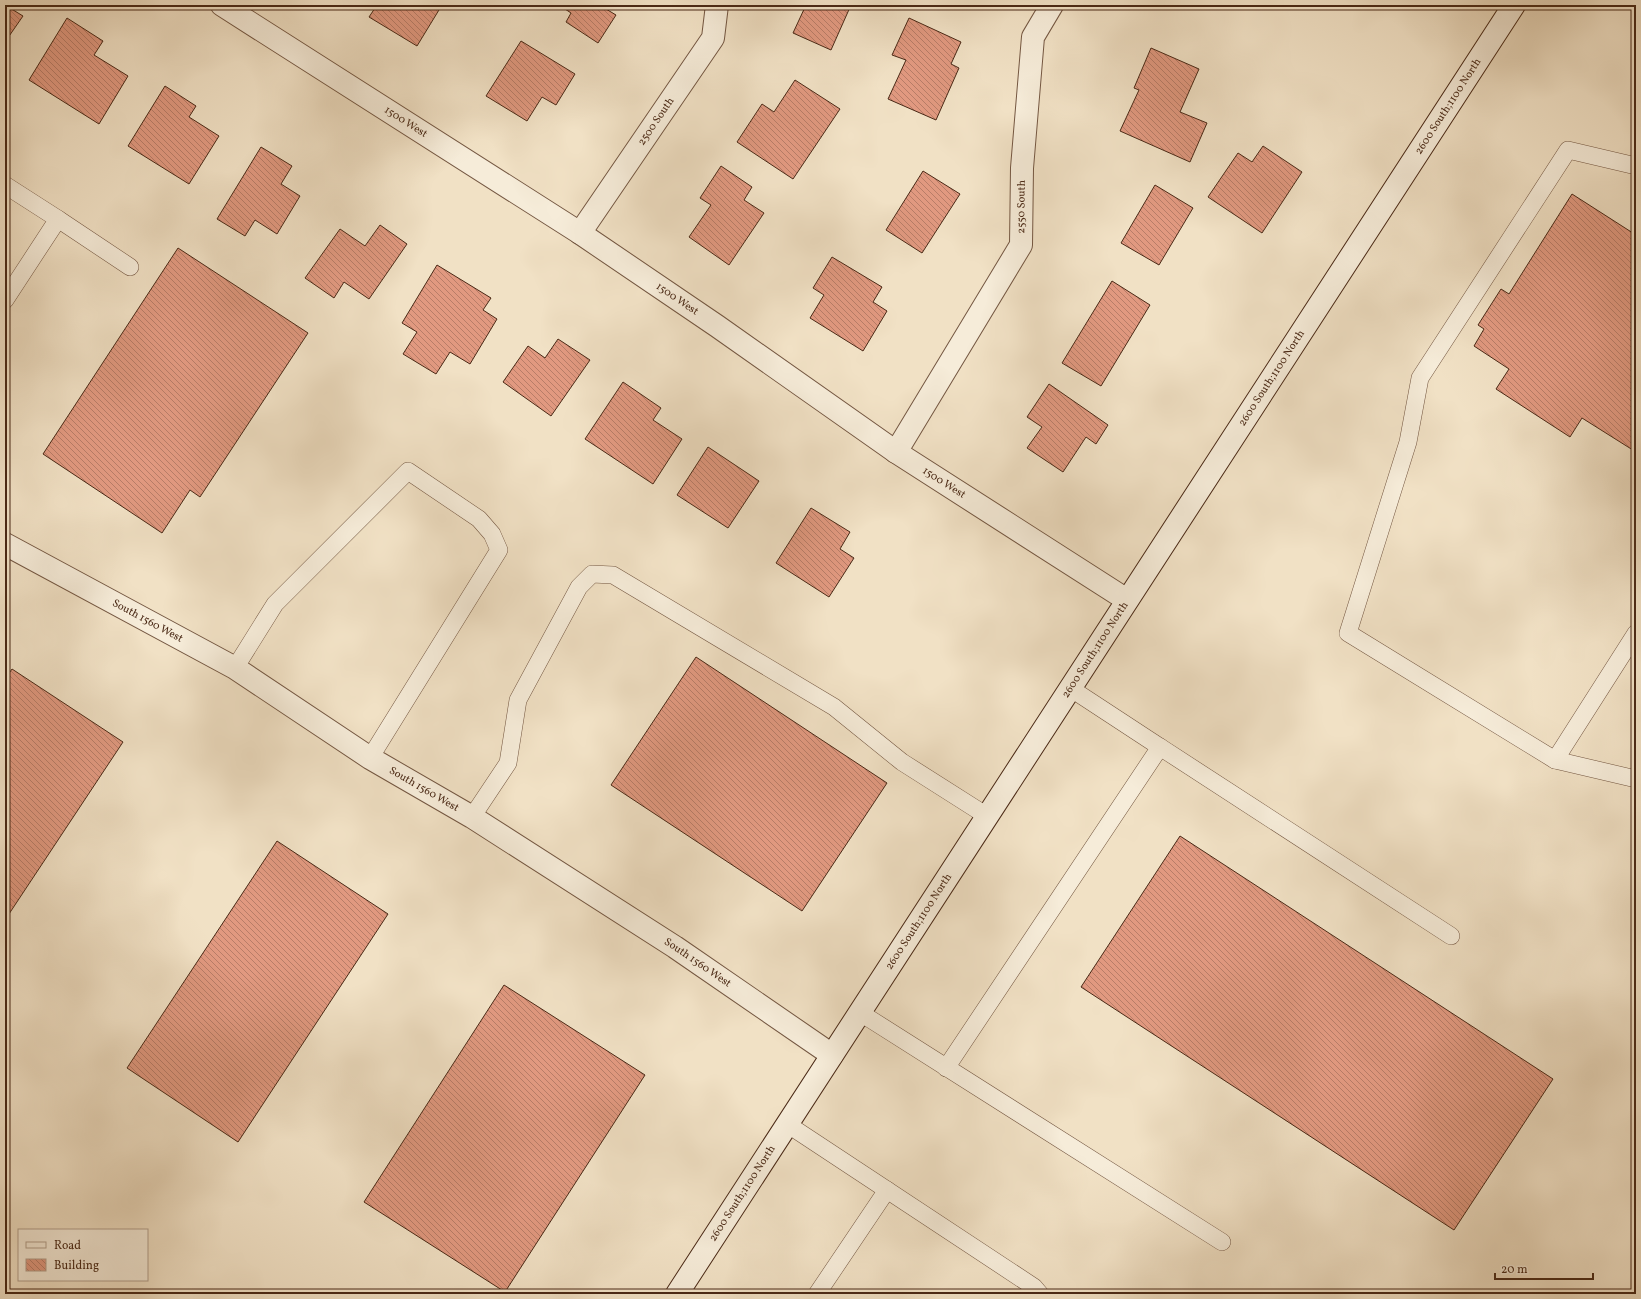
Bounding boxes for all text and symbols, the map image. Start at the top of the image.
street label: 2600 South;1100 North [1411,55,1485,157]
street label: 2500 South [634,94,678,149]
street label: 1500 West [381,103,431,142]
street label: 2550 South [1014,179,1029,234]
street label: 1500 West [653,279,702,319]
street label: 2600 South;1100 North [1235,327,1309,429]
street label: 1500 West [920,463,969,502]
street label: South 1560 West [110,596,186,646]
street label: 2600 South;1100 North [1058,598,1132,701]
street label: South 1560 West [386,763,462,815]
street label: 2600 South;1100 North [882,870,956,973]
street label: South 1560 West [661,934,734,991]
street label: 2600 South;1100 North [706,1142,779,1244]
legend [18,1229,148,1281]
text: Road [54,1238,81,1254]
scale bar [1495,1255,1593,1281]
text: Building [54,1258,99,1274]
text: 20 m [1501,1262,1528,1278]

